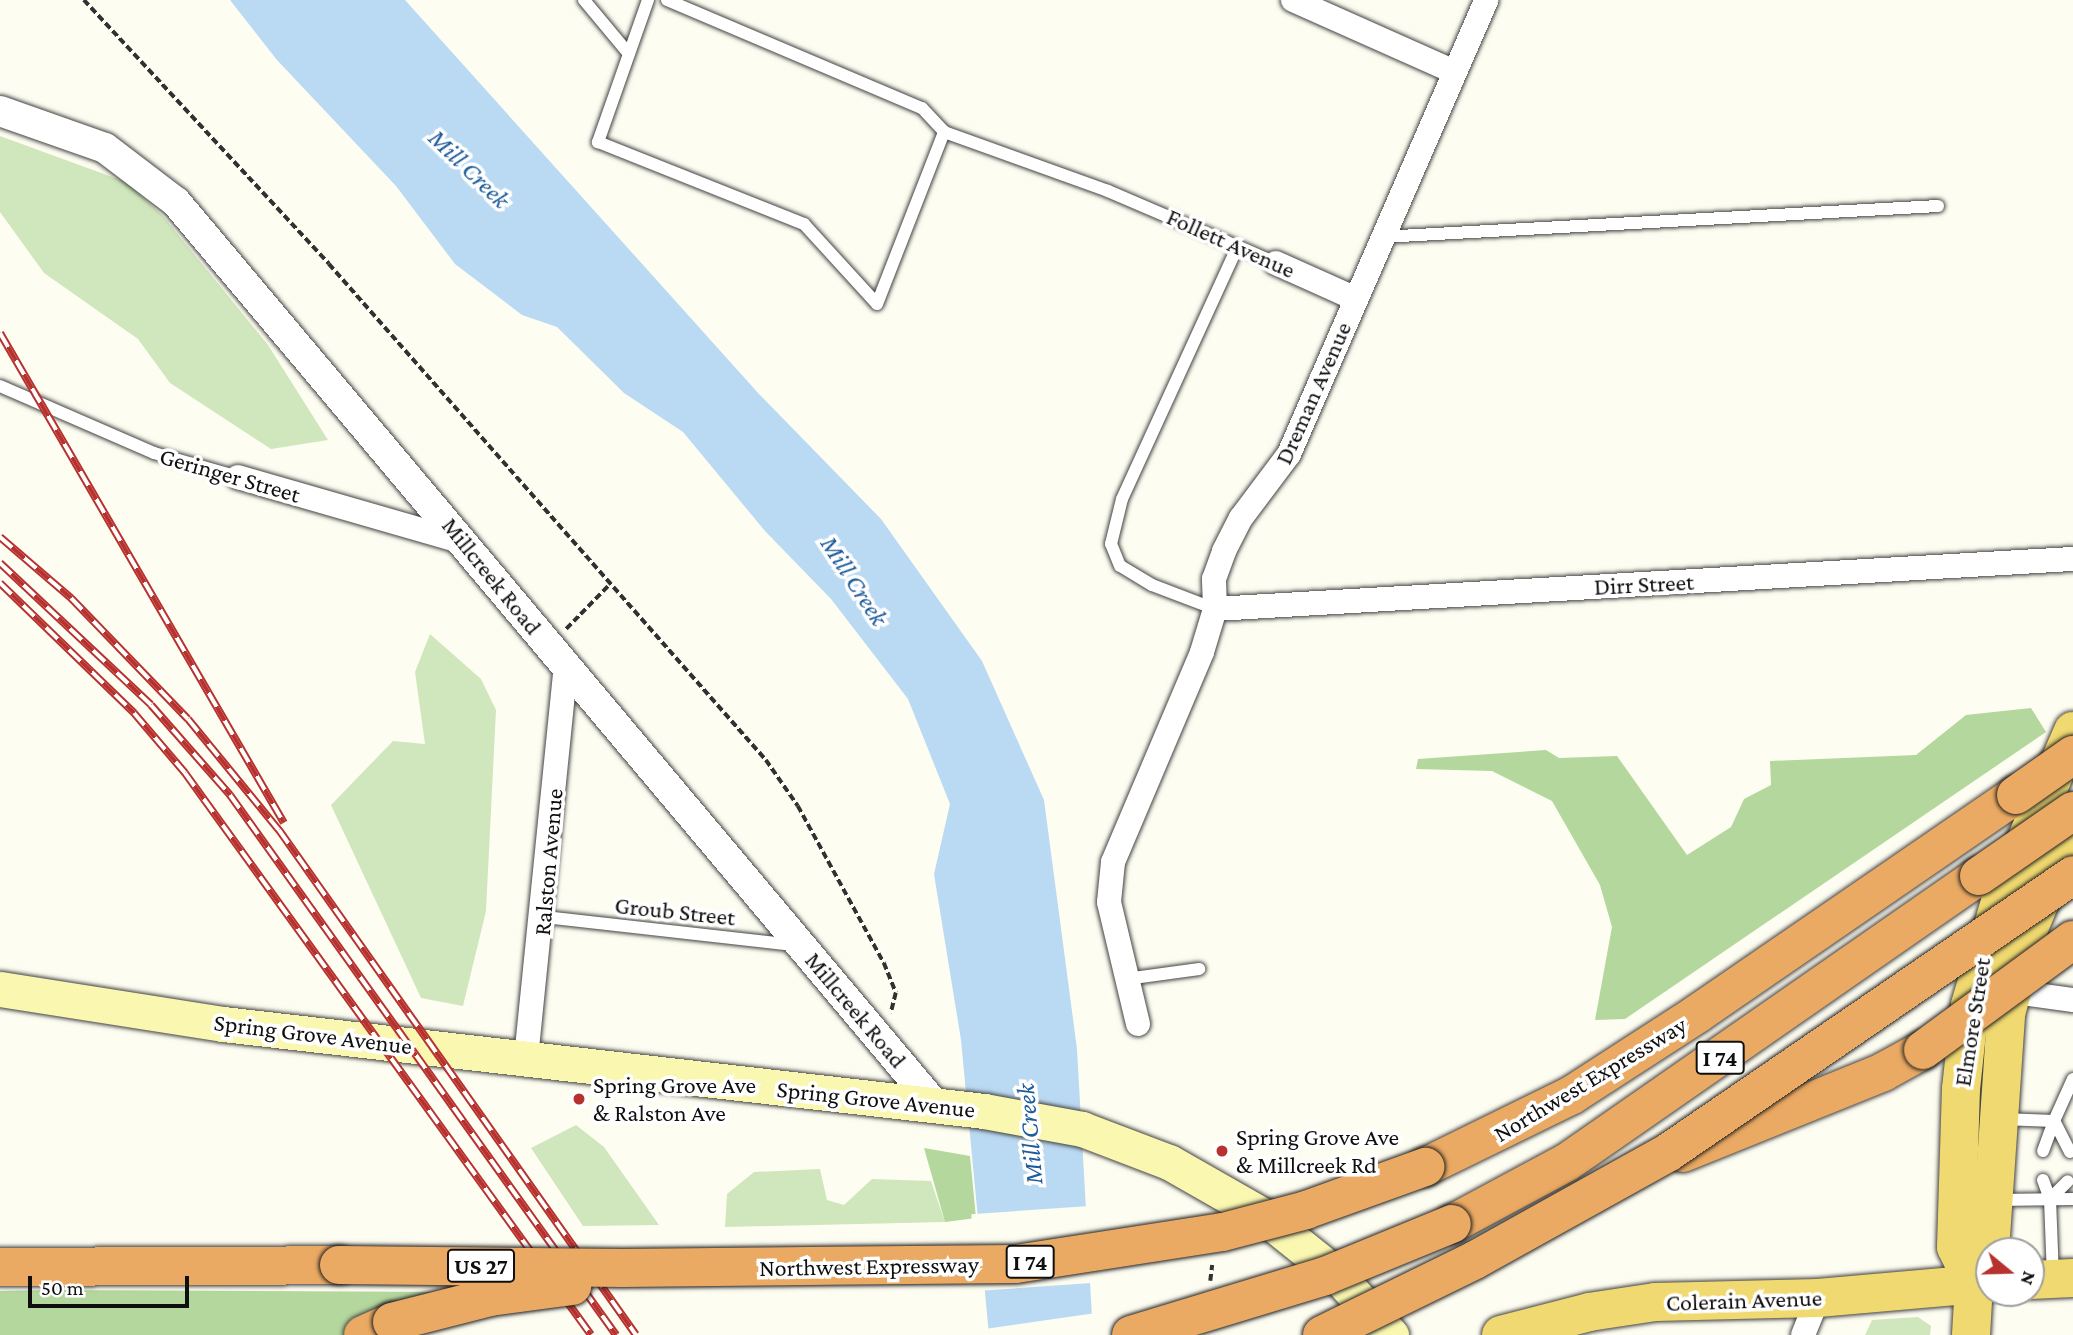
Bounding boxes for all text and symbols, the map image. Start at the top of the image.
water label: Mill Creek [422,123,516,215]
street label: Follett Avenue [1162,202,1300,284]
street label: Dreman Avenue [1269,317,1357,469]
street label: Geringer Street [156,441,304,509]
street label: Millcreek Road [436,512,548,640]
water label: Mill Creek [813,530,895,632]
street label: Dirr Street [1593,567,1695,601]
street label: Ralston Avenue [527,787,569,937]
street label: Groub Street [613,890,737,932]
street label: Millcreek Road [799,946,913,1074]
street label: Elmore Street [1948,956,1996,1088]
street label: Spring Grove Avenue [212,1008,414,1060]
street label: Northwest Expressway [1488,1010,1692,1148]
road number: I 74 [1696,1038,1744,1078]
place label: Spring Grove Ave & Ralston Ave [593,1071,756,1127]
street label: Spring Grove Avenue [775,1074,977,1124]
water label: Mill Creek [1010,1082,1050,1186]
marker: Spring Grove Ave & Ralston Ave [571,1091,587,1107]
place label: Spring Grove Ave & Millcreek Rd [1236,1123,1399,1179]
marker: Spring Grove Ave & Millcreek Rd [1214,1143,1230,1159]
north arrow [1975,1237,2045,1307]
road number: I 74 [1006,1242,1054,1282]
road number: US 27 [446,1246,516,1286]
street label: Northwest Expressway [759,1250,979,1282]
scale bar [32,1262,192,1306]
text: N [2016,1269,2040,1288]
text: 50 m [41,1276,84,1300]
street label: Colerain Avenue [1665,1283,1823,1317]

